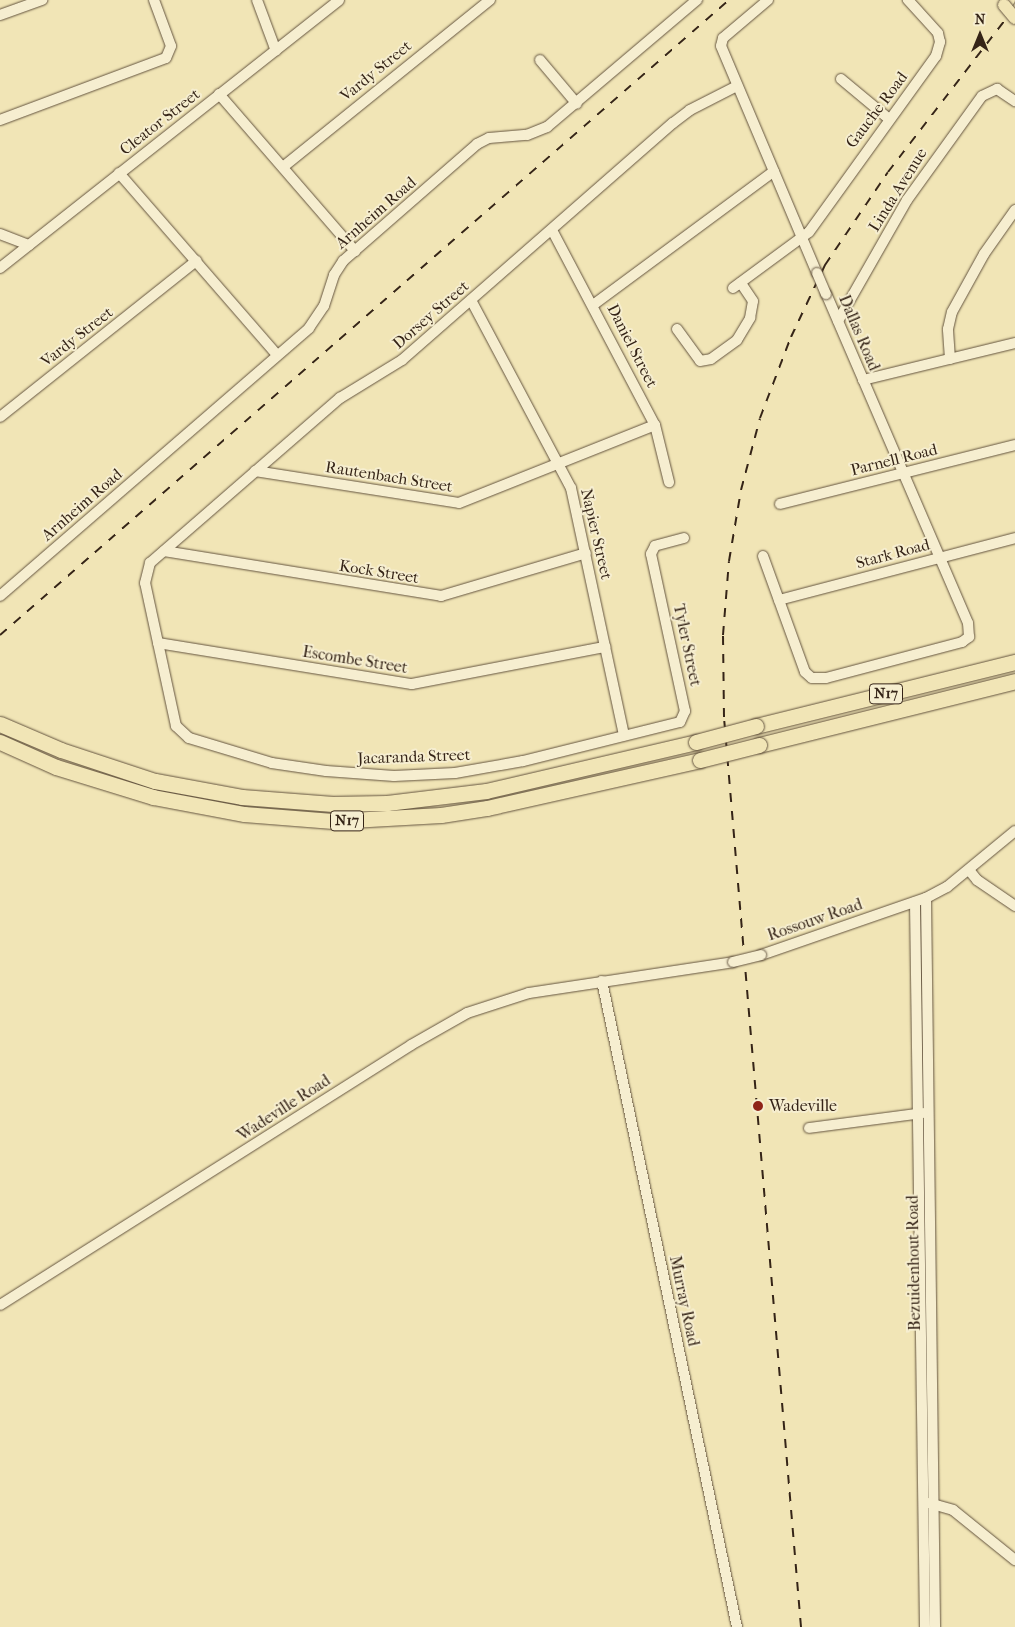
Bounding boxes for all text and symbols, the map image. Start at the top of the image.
north arrow [955,10,1005,60]
text: N [975,11,985,28]
street label: Vardy Street [337,36,415,106]
street label: Gauche Road [842,68,912,152]
street label: Cleator Street [116,85,204,159]
street label: Linda Avenue [865,145,931,235]
street label: Arnheim Road [332,173,420,253]
street label: Dorsey Street [389,277,473,353]
street label: Dallas Road [834,292,884,374]
street label: Daniel Street [603,301,661,391]
street label: Vardy Street [37,303,117,371]
street label: Parnell Road [849,440,939,480]
street label: Rautenbach Street [324,457,454,497]
street label: Arnheim Road [38,465,126,545]
street label: Napier Street [576,487,616,581]
street label: Stark Road [854,535,932,573]
street label: Kock Street [338,556,420,588]
street label: Tyler Street [669,602,705,688]
street label: Escombe Street [301,642,409,678]
road number: N17 [868,682,904,706]
street label: Jacaranda Street [357,745,471,769]
road number: N17 [330,808,364,834]
street label: Rossouw Road [765,895,865,945]
street label: Wadeville Road [234,1071,334,1145]
place label: Wadeville [769,1096,837,1116]
marker: Wadeville [751,1099,765,1113]
street label: Bezuidenhout Road [903,1195,925,1331]
street label: Murray Road [665,1254,703,1348]

